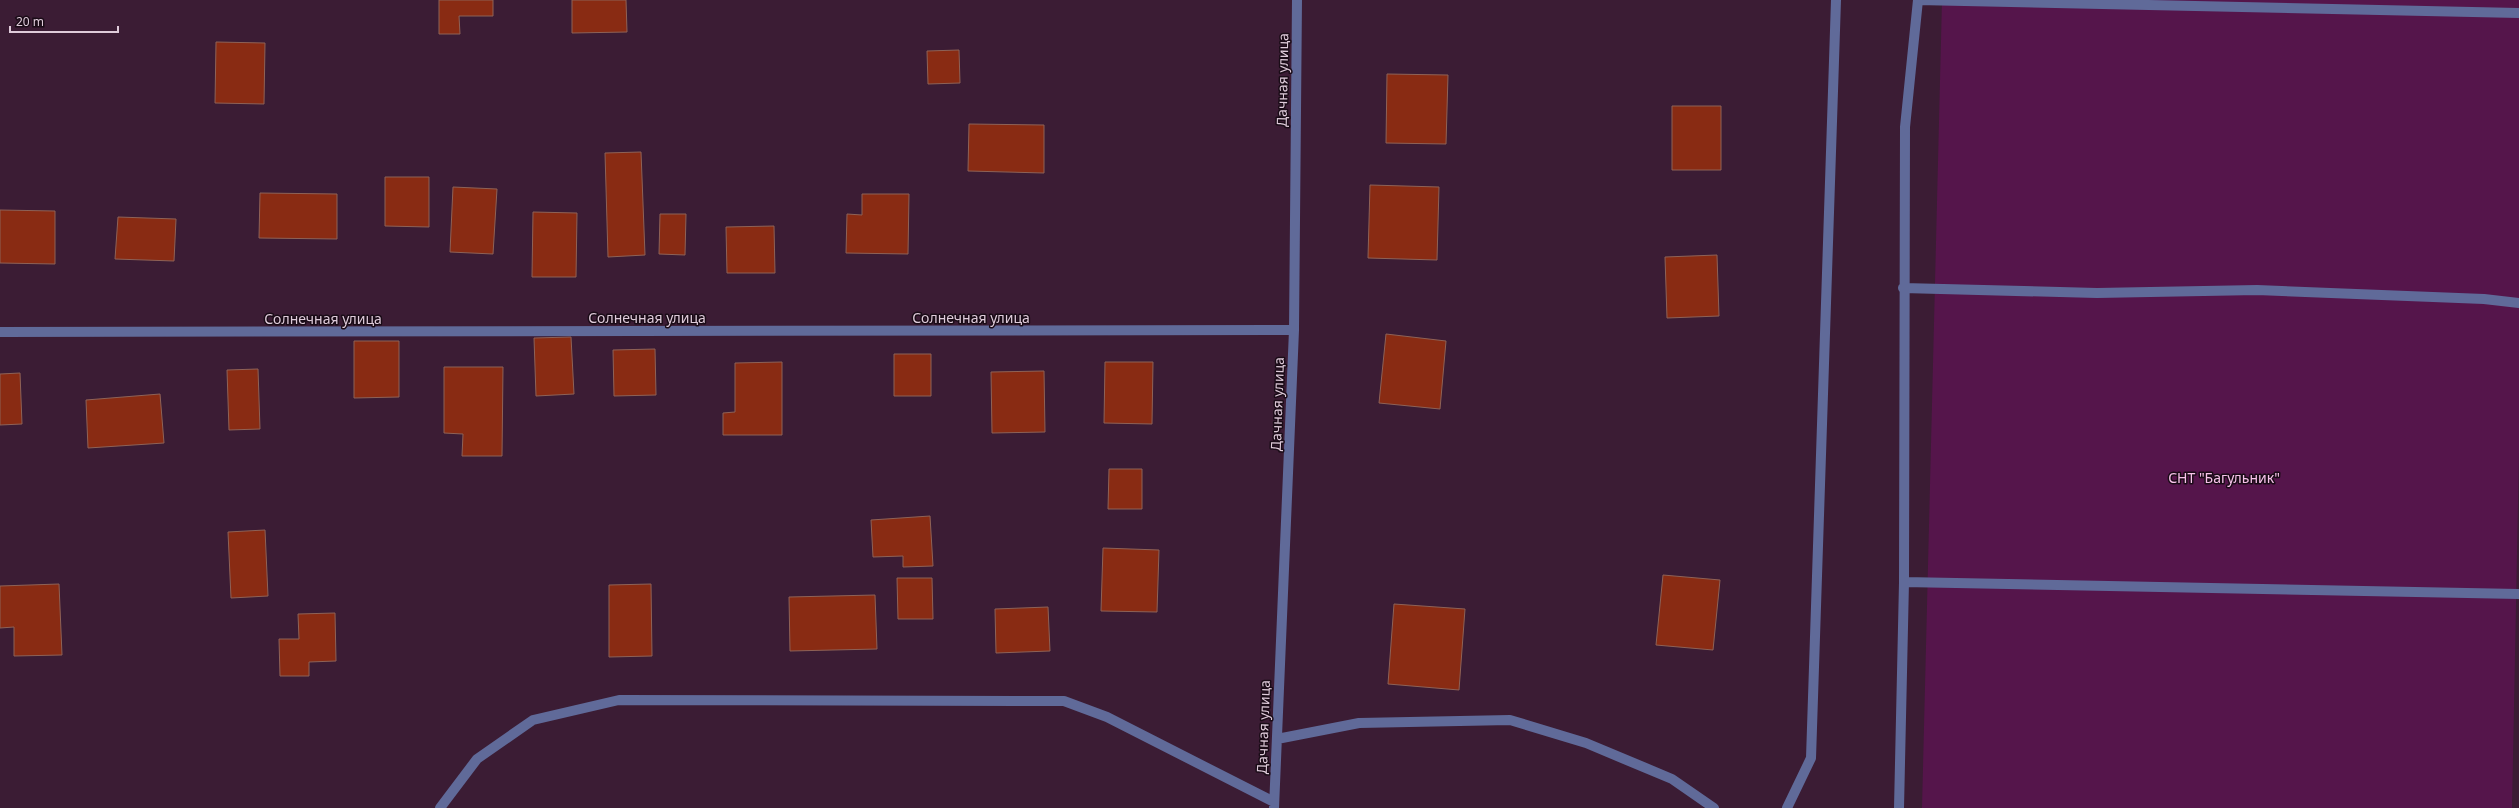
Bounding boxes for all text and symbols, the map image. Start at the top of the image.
scale bar [10,8,118,34]
text: 20 m [16,13,44,30]
street label: Дачная улица [1272,33,1292,127]
street label: Солнечная улица [588,308,706,327]
street label: Солнечная улица [912,308,1030,327]
street label: Солнечная улица [264,309,382,328]
street label: Дачная улица [1266,357,1288,451]
park label: СНТ "Багульник" [2168,468,2280,487]
street label: Дачная улица [1252,680,1274,774]

